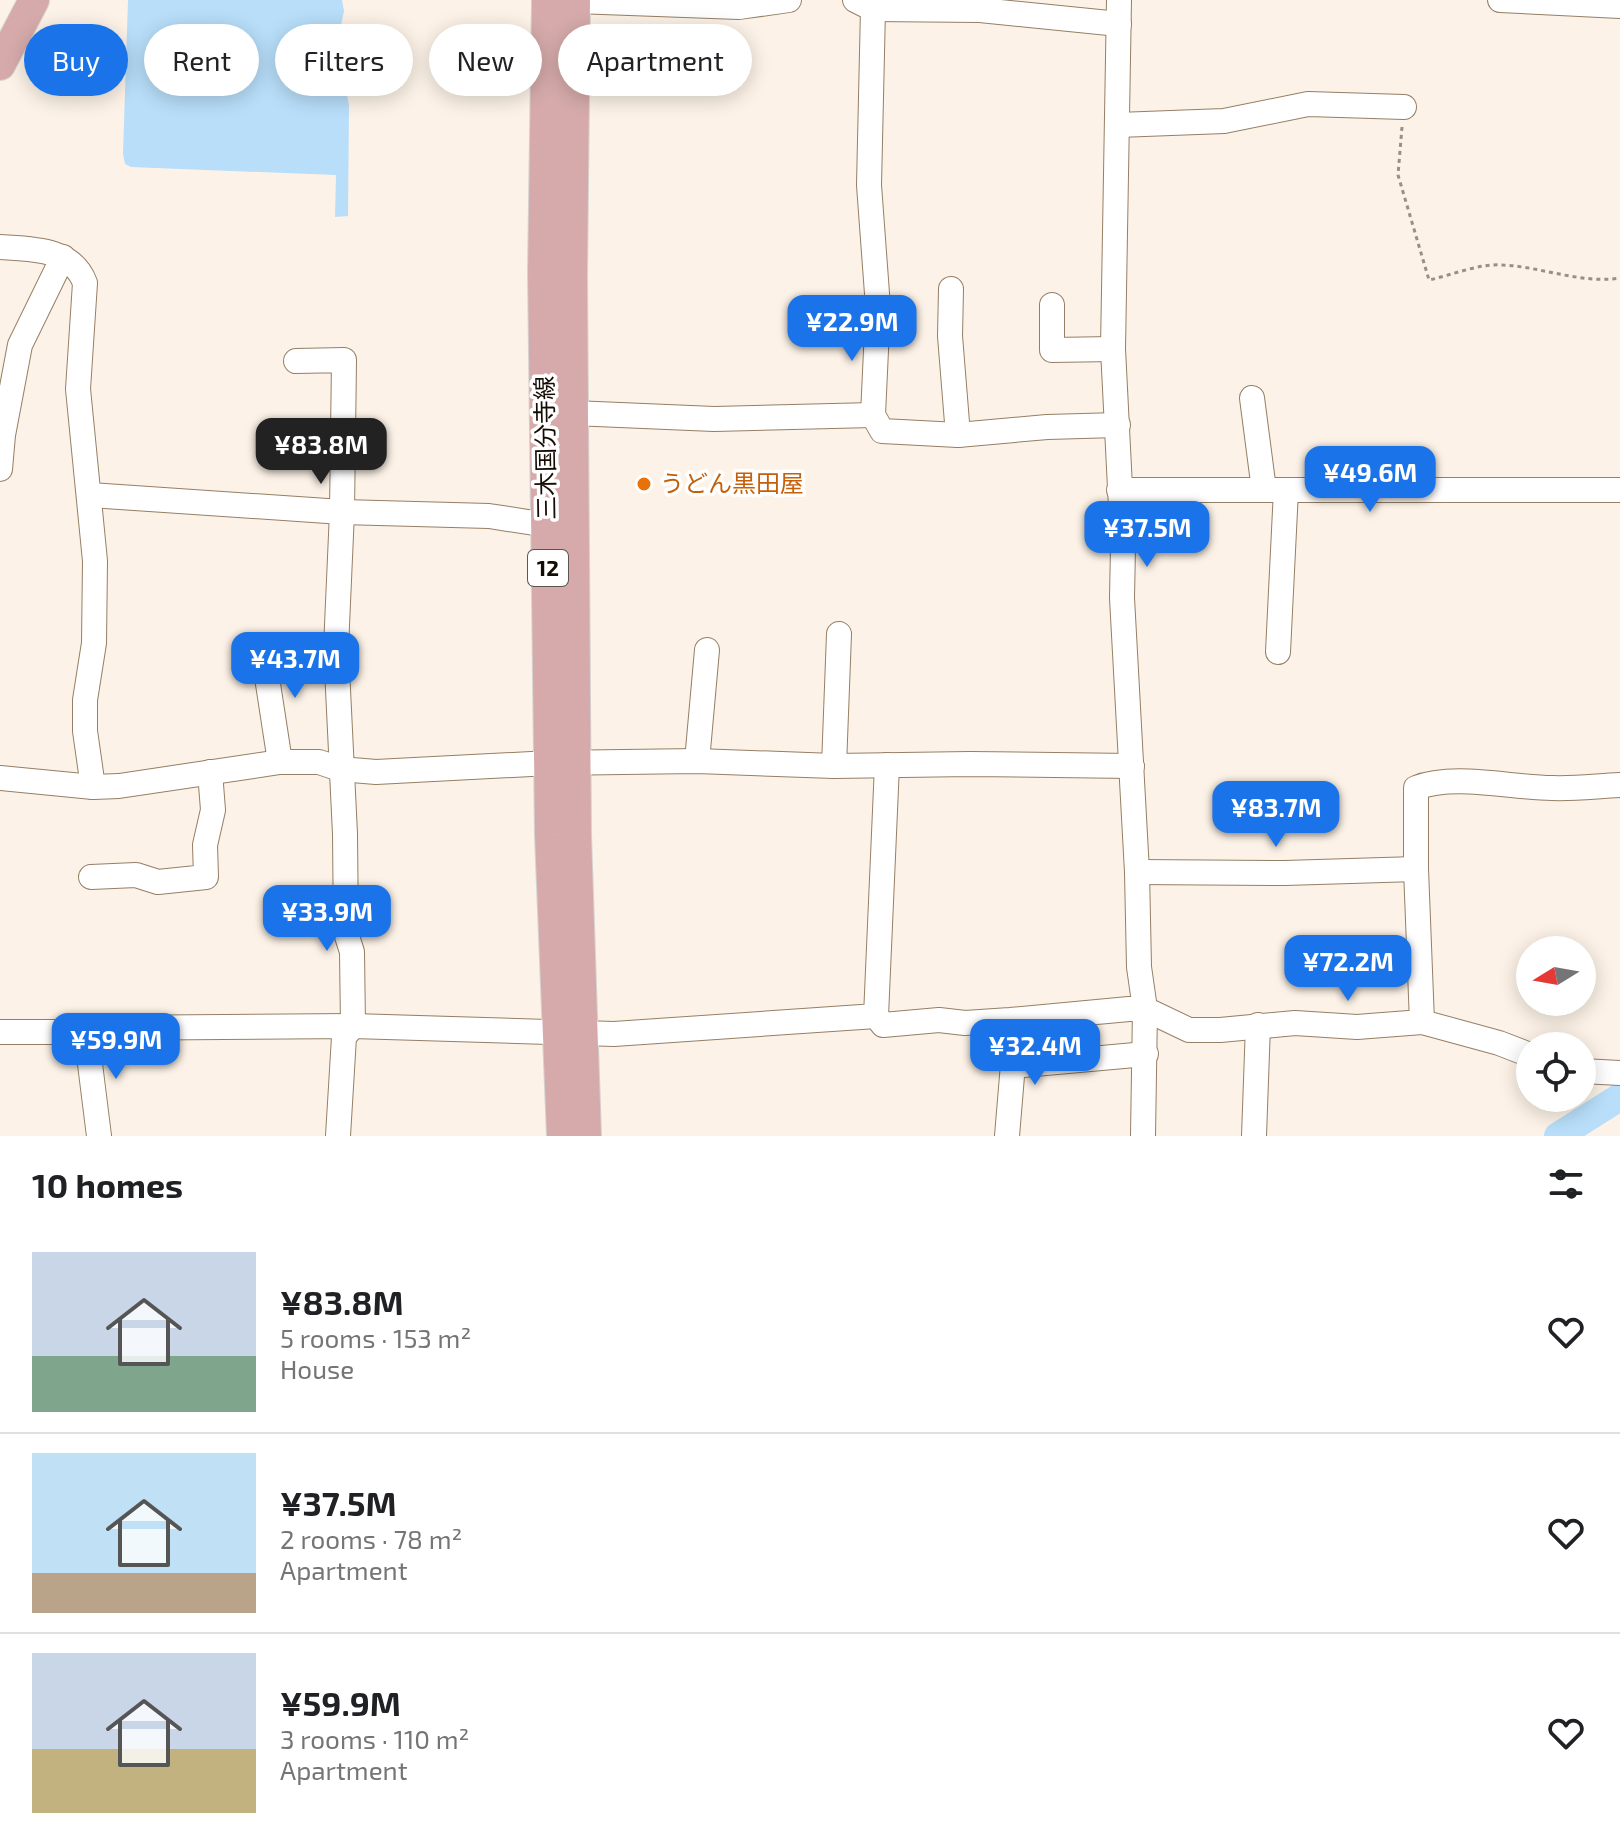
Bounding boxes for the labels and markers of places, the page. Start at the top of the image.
pin: ¥22.9M [787,295,917,363]
pin: ¥83.8M [256,418,386,486]
pin: ¥49.6M [1305,446,1435,514]
place label: うどん黒田屋 [660,468,804,497]
marker: うどん黒田屋 [635,475,653,493]
pin: ¥37.5M [1082,501,1212,569]
pin: ¥43.7M [230,632,360,700]
pin: ¥83.7M [1211,781,1341,849]
pin: ¥33.9M [262,885,392,953]
pin: ¥72.2M [1283,935,1413,1003]
pin: ¥59.9M [51,1013,181,1081]
pin: ¥32.4M [970,1019,1100,1087]

